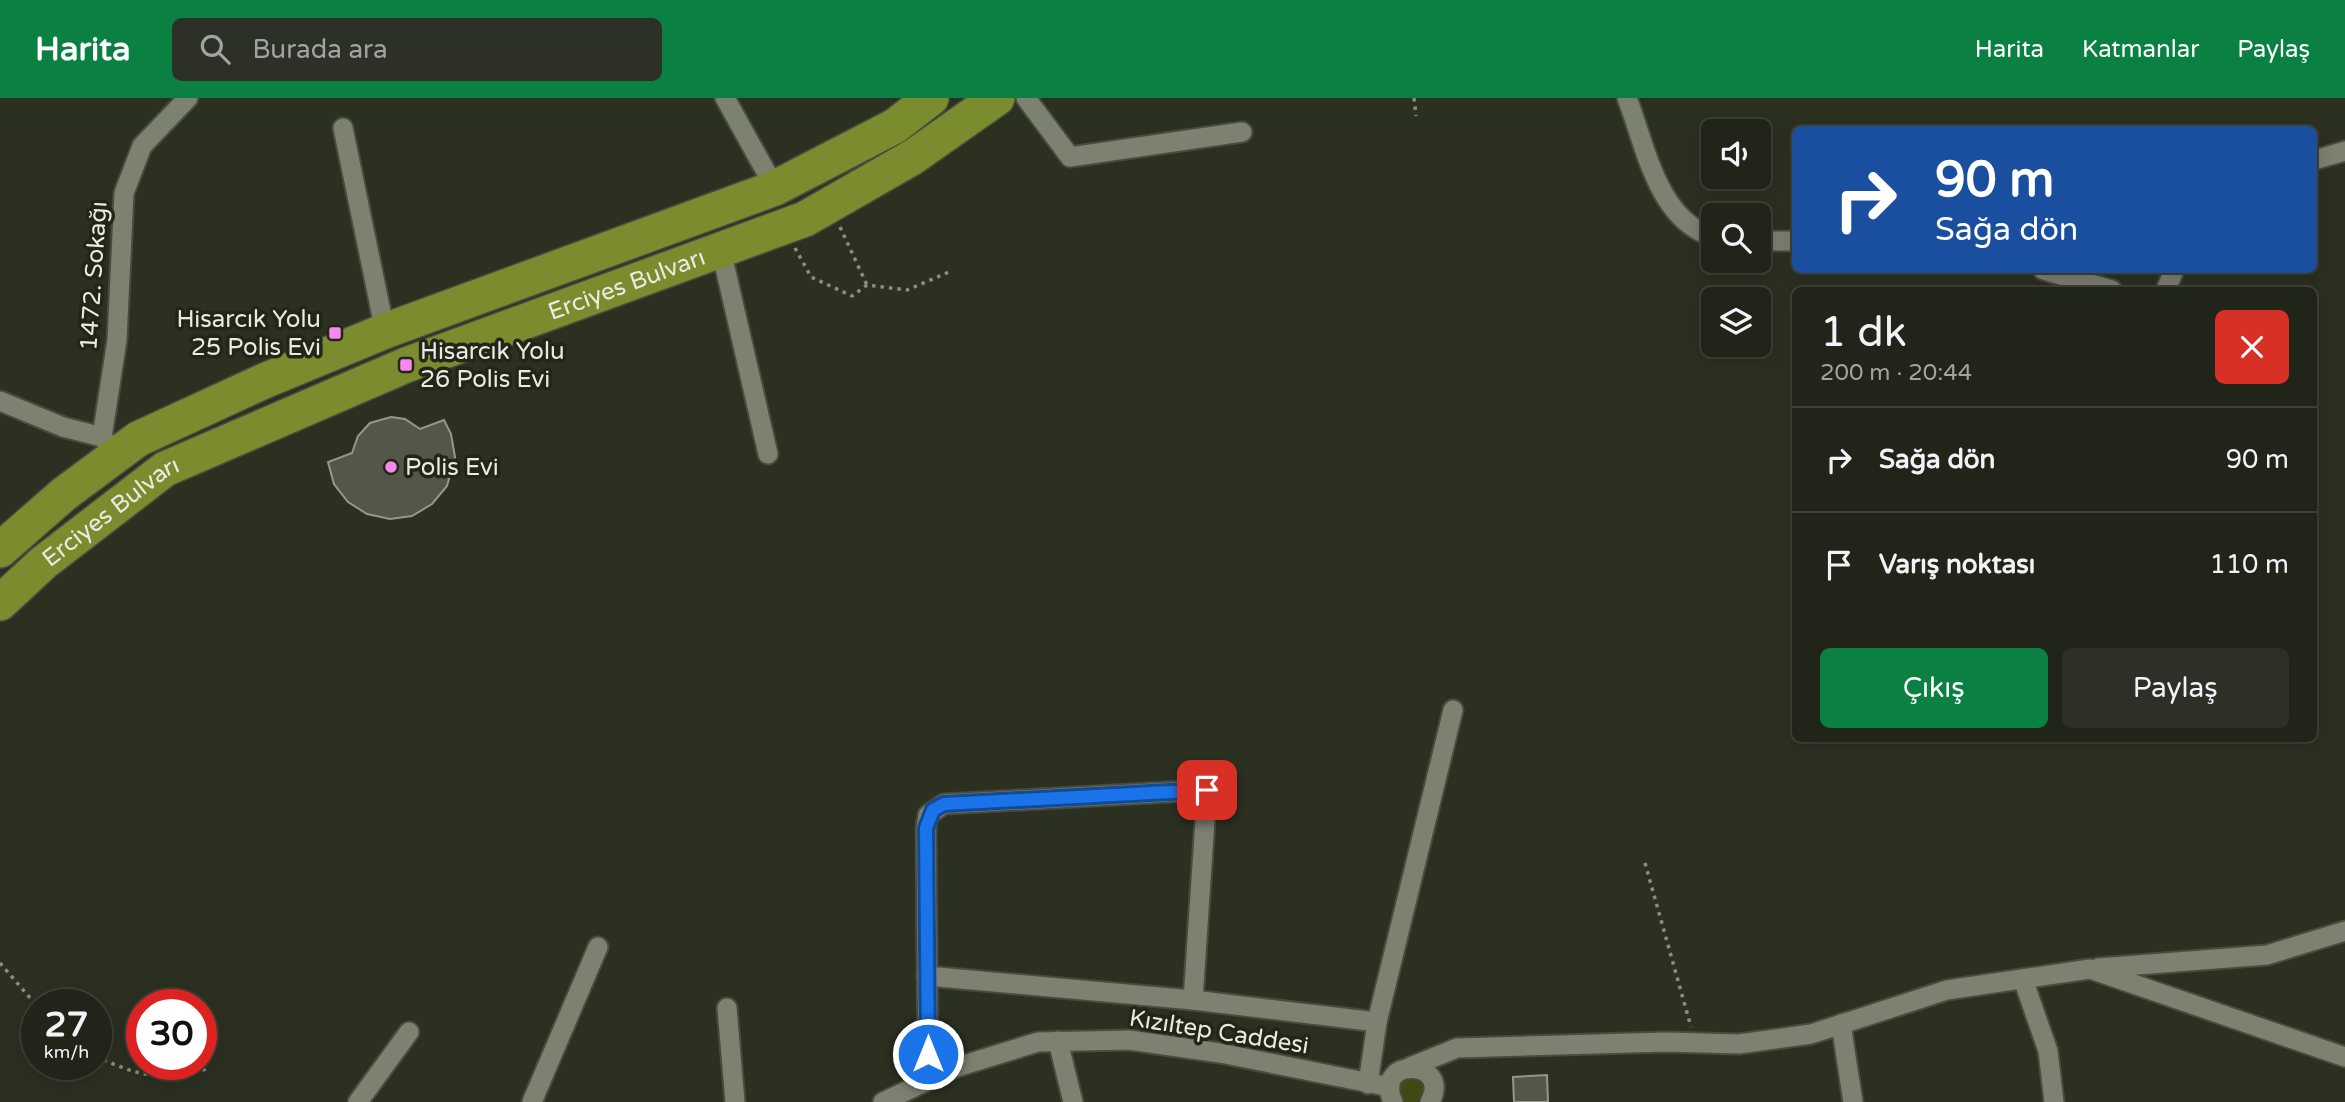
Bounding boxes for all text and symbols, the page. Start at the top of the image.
search box [172,18,662,81]
text: Harita [35,30,130,69]
icon: search [196,30,234,68]
text: Burada ara [252,34,388,65]
text: Harita [1975,35,2044,64]
text: Katmanlar [2082,35,2199,64]
text: Paylaş [2237,35,2310,64]
map controls [1701,119,1771,357]
button: sound [1701,119,1771,189]
text: 90 m [1935,151,2054,210]
icon: right [1820,154,1911,245]
street label: 1472. Sokağı [74,200,114,352]
button: search [1701,203,1771,273]
text: Sağa dön [1935,211,2078,249]
street label: Erciyes Bulvarı [544,242,709,326]
button: layers [1701,287,1771,357]
place label: Hisarcık Yolu 25 Polis Evi [176,305,321,362]
text: 1 dk [1820,307,1907,358]
button: close [2215,310,2289,384]
marker: Hisarcık Yolu 25 Polis Evi [327,325,343,341]
place label: Hisarcık Yolu 26 Polis Evi [420,337,565,394]
marker: Hisarcık Yolu 26 Polis Evi [398,357,414,373]
text: 200 m · 20:44 [1820,359,1972,387]
icon: right [1820,441,1858,479]
text: Sağa dön [1879,444,1995,475]
text: 90 m [2226,444,2289,475]
street label: Erciyes Bulvarı [36,450,183,573]
place label: Polis Evi [405,453,499,482]
marker: Polis Evi [383,459,399,475]
icon: arrive [1820,546,1858,584]
text: Varış noktası [1879,549,2035,580]
text: 110 m [2209,549,2289,580]
button: Çıkış [1820,648,2048,728]
button: Paylaş [2062,648,2289,728]
pin [1177,760,1237,820]
icon: arrive [1188,771,1226,809]
speed limit sign: 30 [126,989,217,1080]
street label: Kızıltep Caddesi [1127,1003,1311,1061]
text: 27 [45,1004,88,1046]
position arrow [891,1017,965,1091]
text: km/h [44,1041,89,1063]

